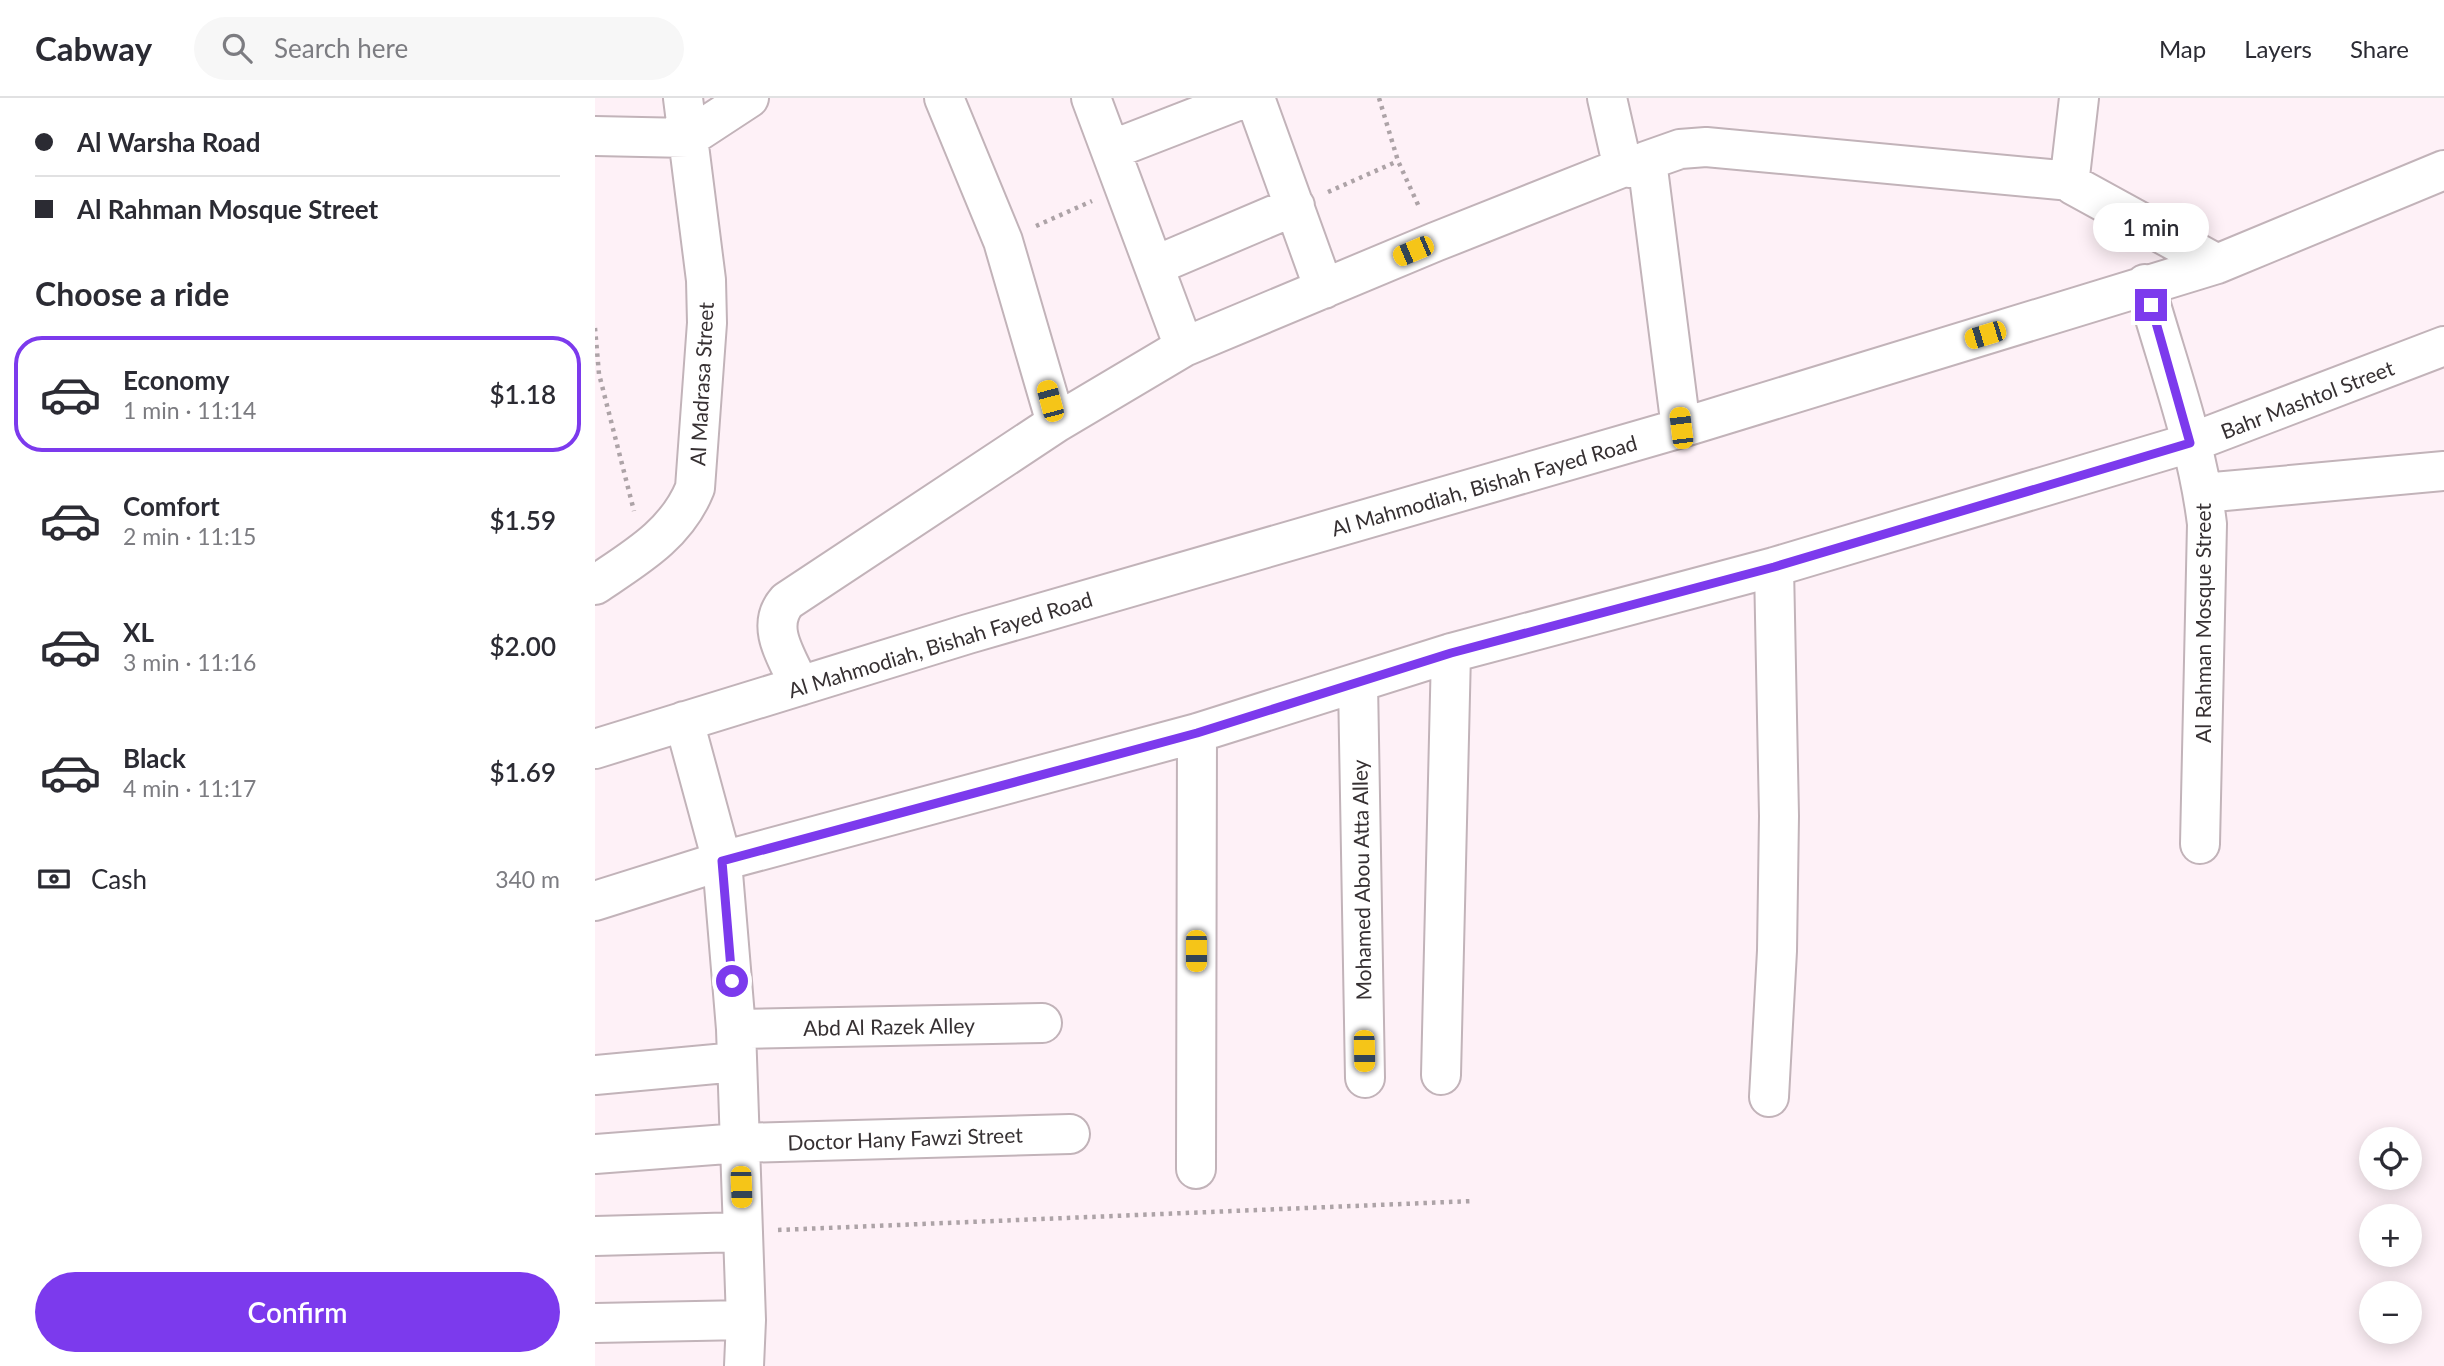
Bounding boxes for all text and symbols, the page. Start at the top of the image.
search box [194,17,684,80]
text: Cabway [35,28,152,68]
icon: search [218,29,256,67]
text: Search here [274,32,408,64]
text: Map [2159,34,2206,63]
text: Layers [2244,34,2312,63]
text: Share [2350,34,2409,63]
text: Al Warsha Road [77,126,261,158]
text: Al Rahman Mosque Street [77,193,378,225]
callout: 1 min [2093,204,2209,252]
text: 1 min [2123,213,2179,241]
car [1390,233,1437,269]
text: Choose a ride [35,274,229,313]
route end [2135,289,2167,321]
street label: Al Madrasa Street [684,301,718,467]
car [1962,319,2009,351]
street label: Bahr Mashtol Street [2217,354,2398,444]
icon: car [39,363,102,426]
text: Economy [123,364,229,396]
text: $1.18 [490,378,556,410]
car [1035,378,1066,424]
text: 1 min · 11:14 [123,396,256,424]
car [1669,406,1694,450]
street label: Al Mahmodiah, Bishah Fayed Road [1328,429,1640,541]
icon: car [39,489,102,552]
text: Comfort [123,490,220,522]
street label: Al Rahman Mosque Street [2190,503,2215,743]
text: $1.59 [490,504,556,536]
text: 2 min · 11:15 [123,522,256,550]
street label: Al Mahmodiah, Bishah Fayed Road [785,586,1095,702]
icon: car [39,615,102,678]
text: XL [123,616,154,648]
text: $2.00 [490,630,556,662]
text: 3 min · 11:16 [123,648,256,676]
icon: car [39,741,102,804]
text: Black [123,742,186,774]
text: $1.69 [490,756,556,788]
street label: Mohamed Abou Atta Alley [1346,759,1376,1001]
text: 4 min · 11:17 [123,774,256,802]
icon: cash [35,860,73,898]
text: Cash [91,863,147,895]
text: 340 m [495,865,560,893]
car [1186,930,1207,972]
route start [716,965,748,997]
street label: Abd Al Razek Alley [803,1012,975,1040]
car [1354,1030,1375,1072]
street label: Doctor Hany Fawzi Street [787,1121,1024,1155]
map controls [2359,1127,2422,1344]
button: locate [2359,1127,2422,1190]
car [730,1166,753,1208]
button: + [2359,1204,2422,1267]
button: Confirm [35,1272,560,1352]
button: − [2359,1281,2422,1344]

